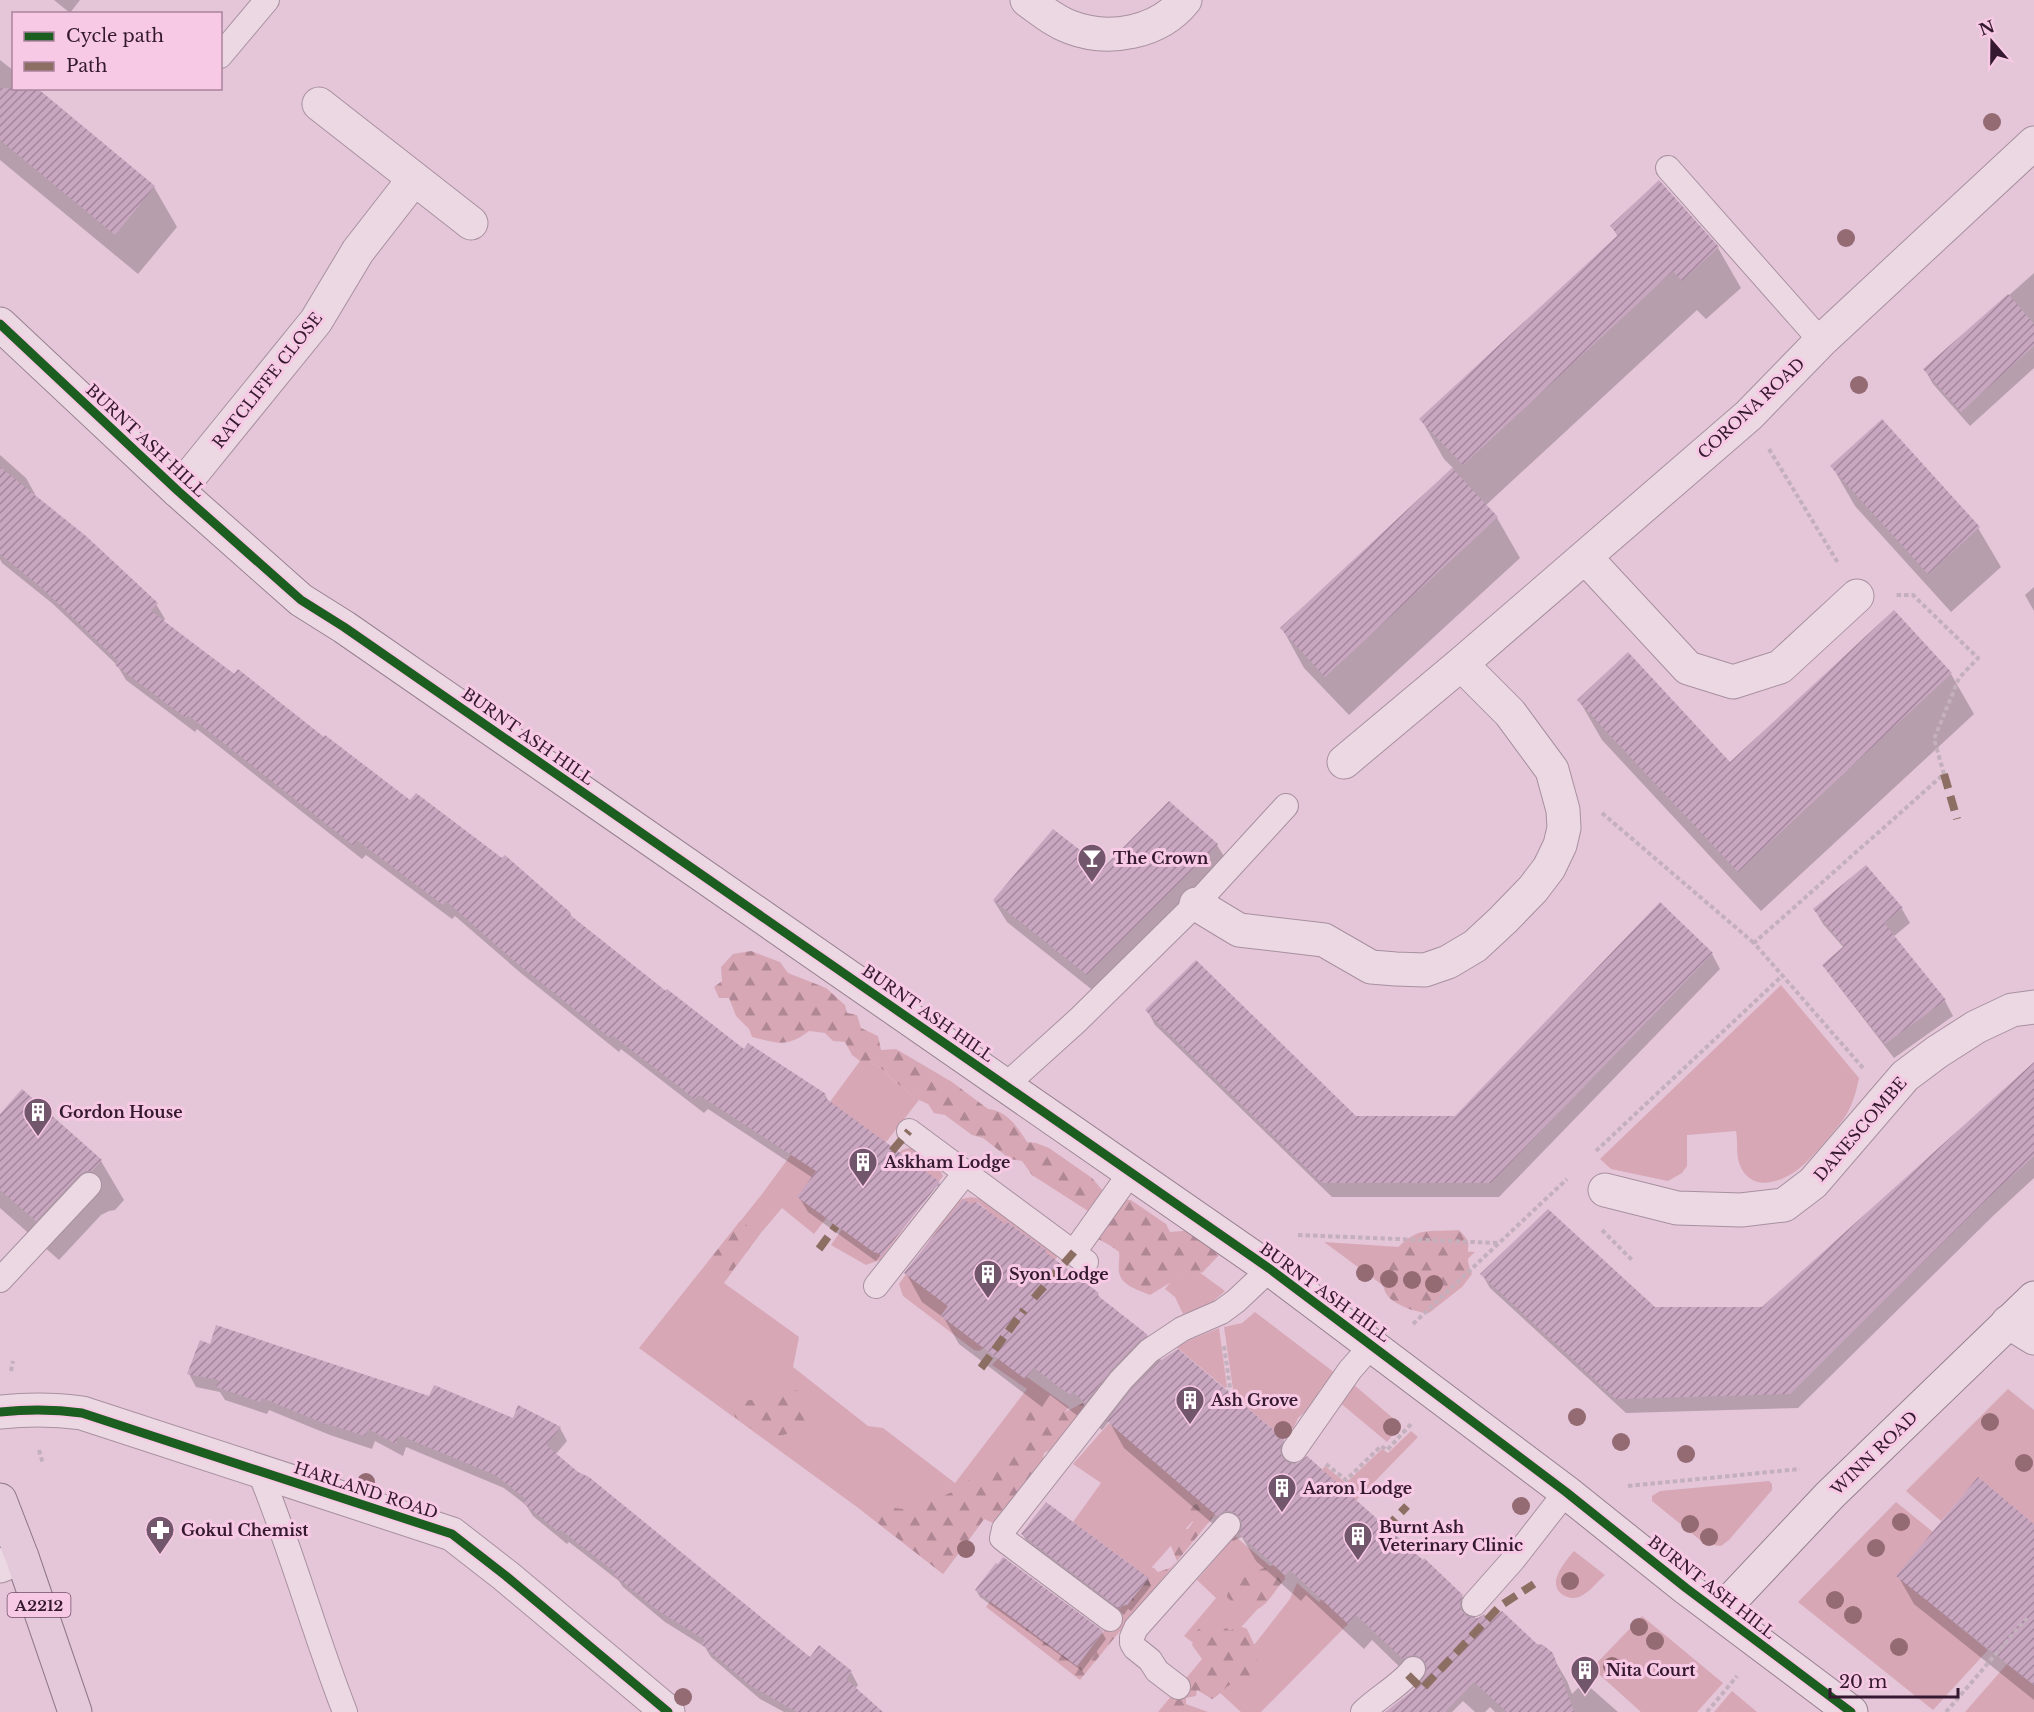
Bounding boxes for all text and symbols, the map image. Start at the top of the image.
legend [12,12,222,90]
north arrow [1962,12,2022,72]
text: N [1976,16,1997,40]
text: Cycle path [66,25,164,47]
text: Path [66,55,107,77]
street label: RATCLIFFE CLOSE [208,308,326,452]
street label: CORONA ROAD [1693,353,1809,463]
street label: BURNT ASH HILL [82,379,210,501]
street label: BURNT ASH HILL [458,683,598,789]
bar icon: The Crown [1076,842,1108,884]
place label: The Crown [1113,848,1209,868]
street label: BURNT ASH HILL [858,960,998,1066]
street label: DANESCOMBE [1809,1073,1911,1185]
building icon: Gordon House [22,1096,54,1138]
place label: Gordon House [59,1102,183,1122]
building icon: Askham Lodge [847,1146,879,1188]
place label: Askham Lodge [883,1152,1010,1172]
street label: BURNT ASH HILL [1256,1238,1394,1346]
building icon: Syon Lodge [972,1258,1004,1300]
place label: Syon Lodge [1009,1264,1109,1284]
building icon: Ash Grove [1174,1384,1206,1426]
place label: Ash Grove [1210,1390,1298,1410]
street label: WINN ROAD [1826,1407,1921,1500]
street label: HARLAND ROAD [291,1457,441,1523]
building icon: Aaron Lodge [1266,1472,1298,1514]
place label: Aaron Lodge [1302,1478,1412,1498]
pharmacy icon: Gokul Chemist [144,1514,176,1556]
place label: Burnt Ash Veterinary Clinic [1378,1517,1523,1555]
place label: Gokul Chemist [181,1520,309,1540]
building icon: Burnt Ash Veterinary Clinic [1342,1520,1374,1562]
street label: BURNT ASH HILL [1644,1531,1780,1643]
road number: A2212 [8,1593,70,1617]
building icon: Nita Court [1569,1654,1601,1696]
place label: Nita Court [1606,1660,1696,1680]
scale bar [1830,1661,1958,1699]
text: 20 m [1839,1671,1887,1693]

